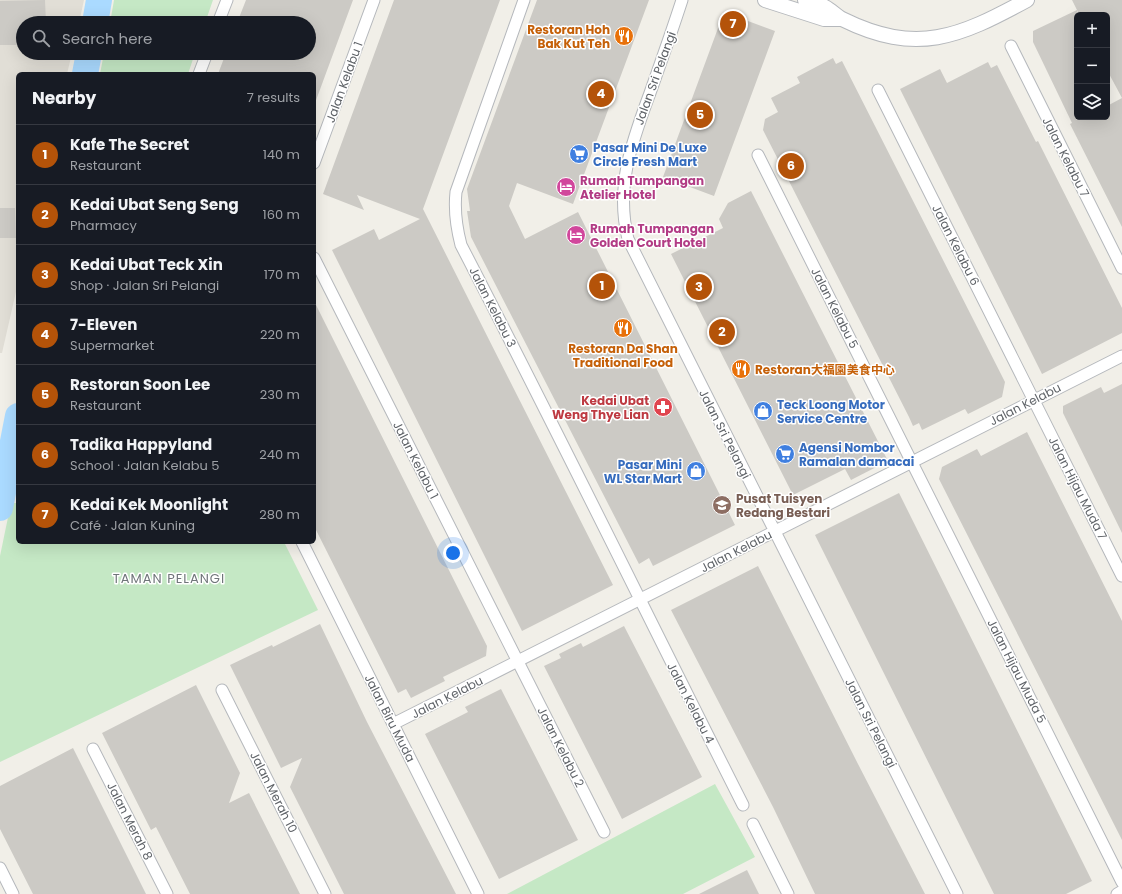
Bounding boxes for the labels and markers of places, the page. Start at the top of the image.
pin: 7 [720,9,746,39]
place label: Restoran Hoh Bak Kut Teh [527,21,610,52]
restaurant icon: Restoran Hoh Bak Kut Teh [613,25,635,47]
pin: 4 [588,79,614,109]
pin: 5 [687,100,713,130]
place label: Pasar Mini De Luxe Circle Fresh Mart [593,139,707,170]
supermarket icon: Pasar Mini De Luxe Circle Fresh Mart [568,143,590,165]
pin: 6 [778,151,804,181]
place label: Rumah Tumpangan Atelier Hotel [580,172,704,203]
hotel icon: Rumah Tumpangan Atelier Hotel [555,176,577,198]
place label: Rumah Tumpangan Golden Court Hotel [590,220,714,251]
hotel icon: Rumah Tumpangan Golden Court Hotel [565,224,587,246]
pin: 1 [589,271,615,301]
pin: 3 [686,272,712,302]
restaurant icon: Restoran Da Shan Traditional Food [612,317,634,339]
pin: 2 [709,317,735,347]
place label: Restoran Da Shan Traditional Food [568,340,678,371]
restaurant icon: Restoran大福園美食中心 [730,358,752,380]
place label: Restoran大福園美食中心 [755,361,895,378]
place label: Kedai Ubat Weng Thye Lian [552,392,649,423]
pharmacy icon: Kedai Ubat Weng Thye Lian [652,396,674,418]
place label: Teck Loong Motor Service Centre [777,396,885,427]
shop icon: Teck Loong Motor Service Centre [752,400,774,422]
place label: Agensi Nombor Ramalan damacai [799,439,914,470]
supermarket icon: Agensi Nombor Ramalan damacai [774,443,796,465]
place label: Pasar Mini WL Star Mart [604,456,682,487]
shop icon: Pasar Mini WL Star Mart [685,460,707,482]
place label: Pusat Tuisyen Redang Bestari [736,490,830,521]
school or university icon: Pusat Tuisyen Redang Bestari [711,494,733,516]

